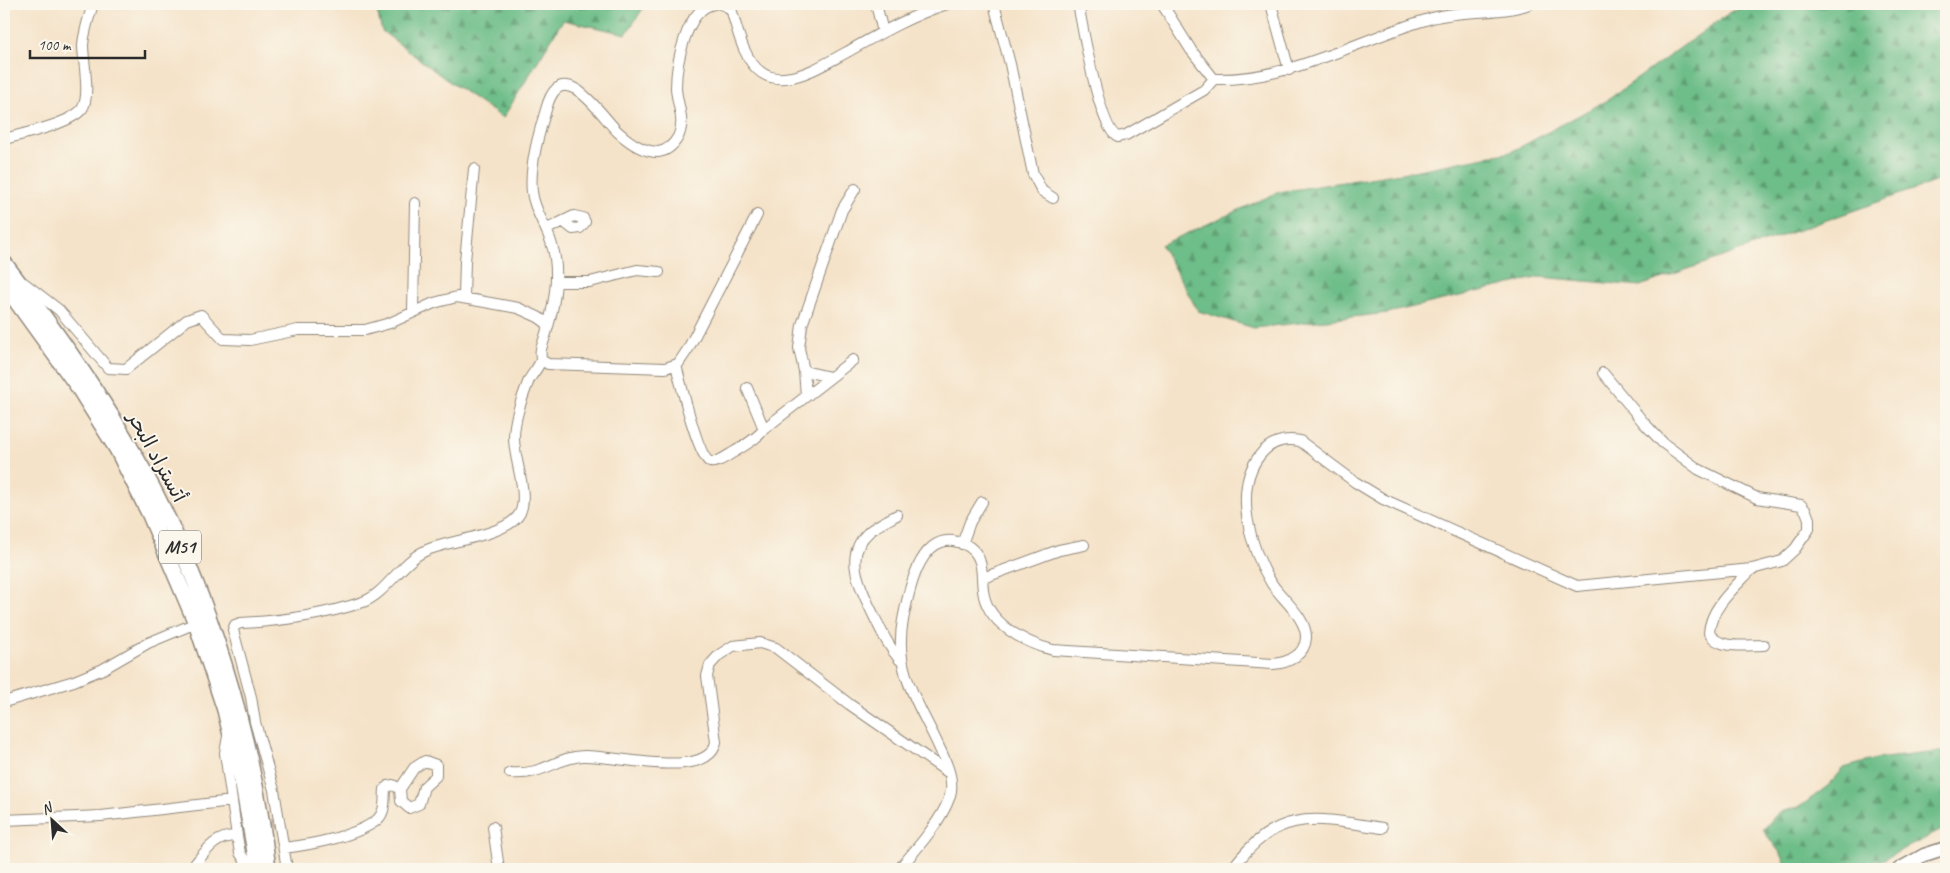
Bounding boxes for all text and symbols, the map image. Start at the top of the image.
scale bar [30,28,145,60]
text: 100 m [38,36,72,55]
street label: أتستراد البحر [121,406,192,507]
road number: M51 [159,530,201,564]
north arrow [28,796,78,846]
text: N [39,798,56,818]

